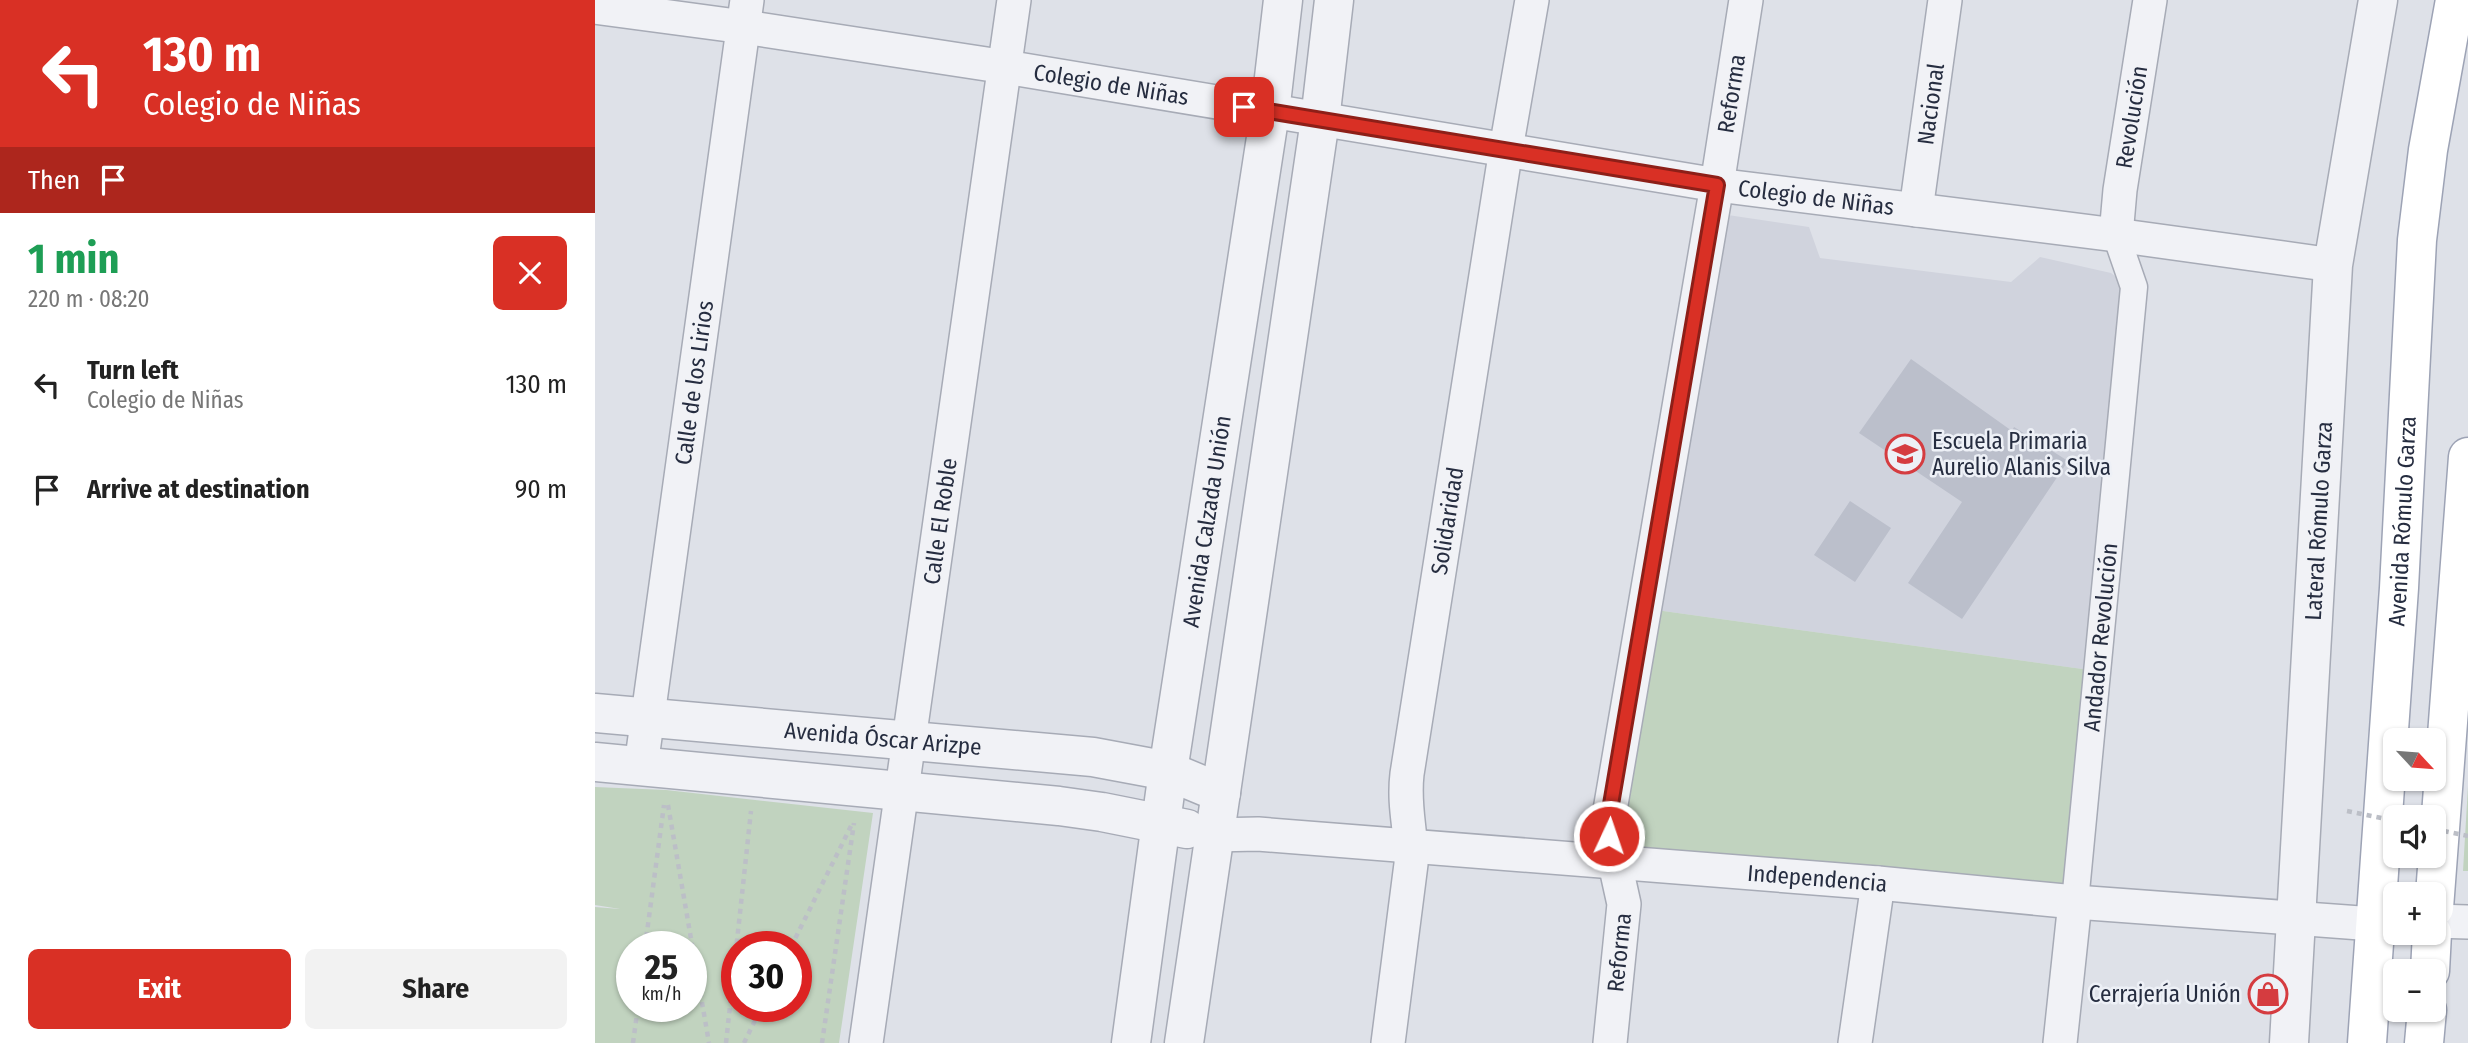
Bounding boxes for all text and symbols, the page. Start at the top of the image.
text: 130 m [143,25,261,84]
icon: left [28,28,119,119]
street label: Reforma [1711,52,1751,135]
street label: Colegio de Niñas [1032,58,1191,111]
street label: Nacional [1911,61,1950,147]
street label: Revolución [2110,64,2153,171]
pin [1214,77,1274,137]
text: Colegio de Niñas [143,85,361,123]
icon: arrive [1225,88,1263,126]
icon: arrive [94,161,132,199]
text: Then [28,165,80,196]
street label: Colegio de Niñas [1737,174,1896,221]
text: 1 min [28,234,119,284]
button: close [493,236,567,310]
text: 220 m · 08:20 [28,285,150,313]
street label: Calle de los Lirios [669,299,719,467]
text: Turn left [87,355,179,386]
icon: left [28,366,66,404]
text: 130 m [505,369,567,400]
text: Colegio de Niñas [87,386,244,414]
street label: Avenida Calzada Unión [1176,413,1237,629]
street label: Avenida Rómulo Garza [2382,415,2422,627]
street label: Lateral Rómulo Garza [2299,420,2338,621]
place label: Escuela Primaria Aurelio Alanis Silva [1932,427,2111,481]
school or university icon: Escuela Primaria Aurelio Alanis Silva [1884,433,1926,475]
street label: Calle El Roble [917,456,963,586]
street label: Solidaridad [1425,465,1469,577]
icon: arrive [28,471,66,509]
text: Arrive at destination [87,474,310,505]
text: 90 m [515,474,567,505]
street label: Andador Revolución [2077,542,2123,733]
street label: Avenida Óscar Arizpe [783,716,983,761]
north arrow [2383,728,2447,791]
map controls [2383,728,2446,1022]
position arrow [1572,799,1646,873]
button: sound [2383,805,2446,868]
street label: Independencia [1746,859,1889,898]
button: + [2383,882,2446,945]
street label: Reforma [1601,912,1637,993]
speed limit sign: 30 [721,931,812,1022]
text: 25 [645,946,678,988]
button: Exit [28,949,291,1029]
button: Share [305,949,567,1029]
button: − [2383,959,2446,1022]
shop icon: Cerrajería Unión [2247,973,2289,1015]
place label: Cerrajería Unión [2089,980,2241,1008]
text: km/h [641,983,682,1005]

